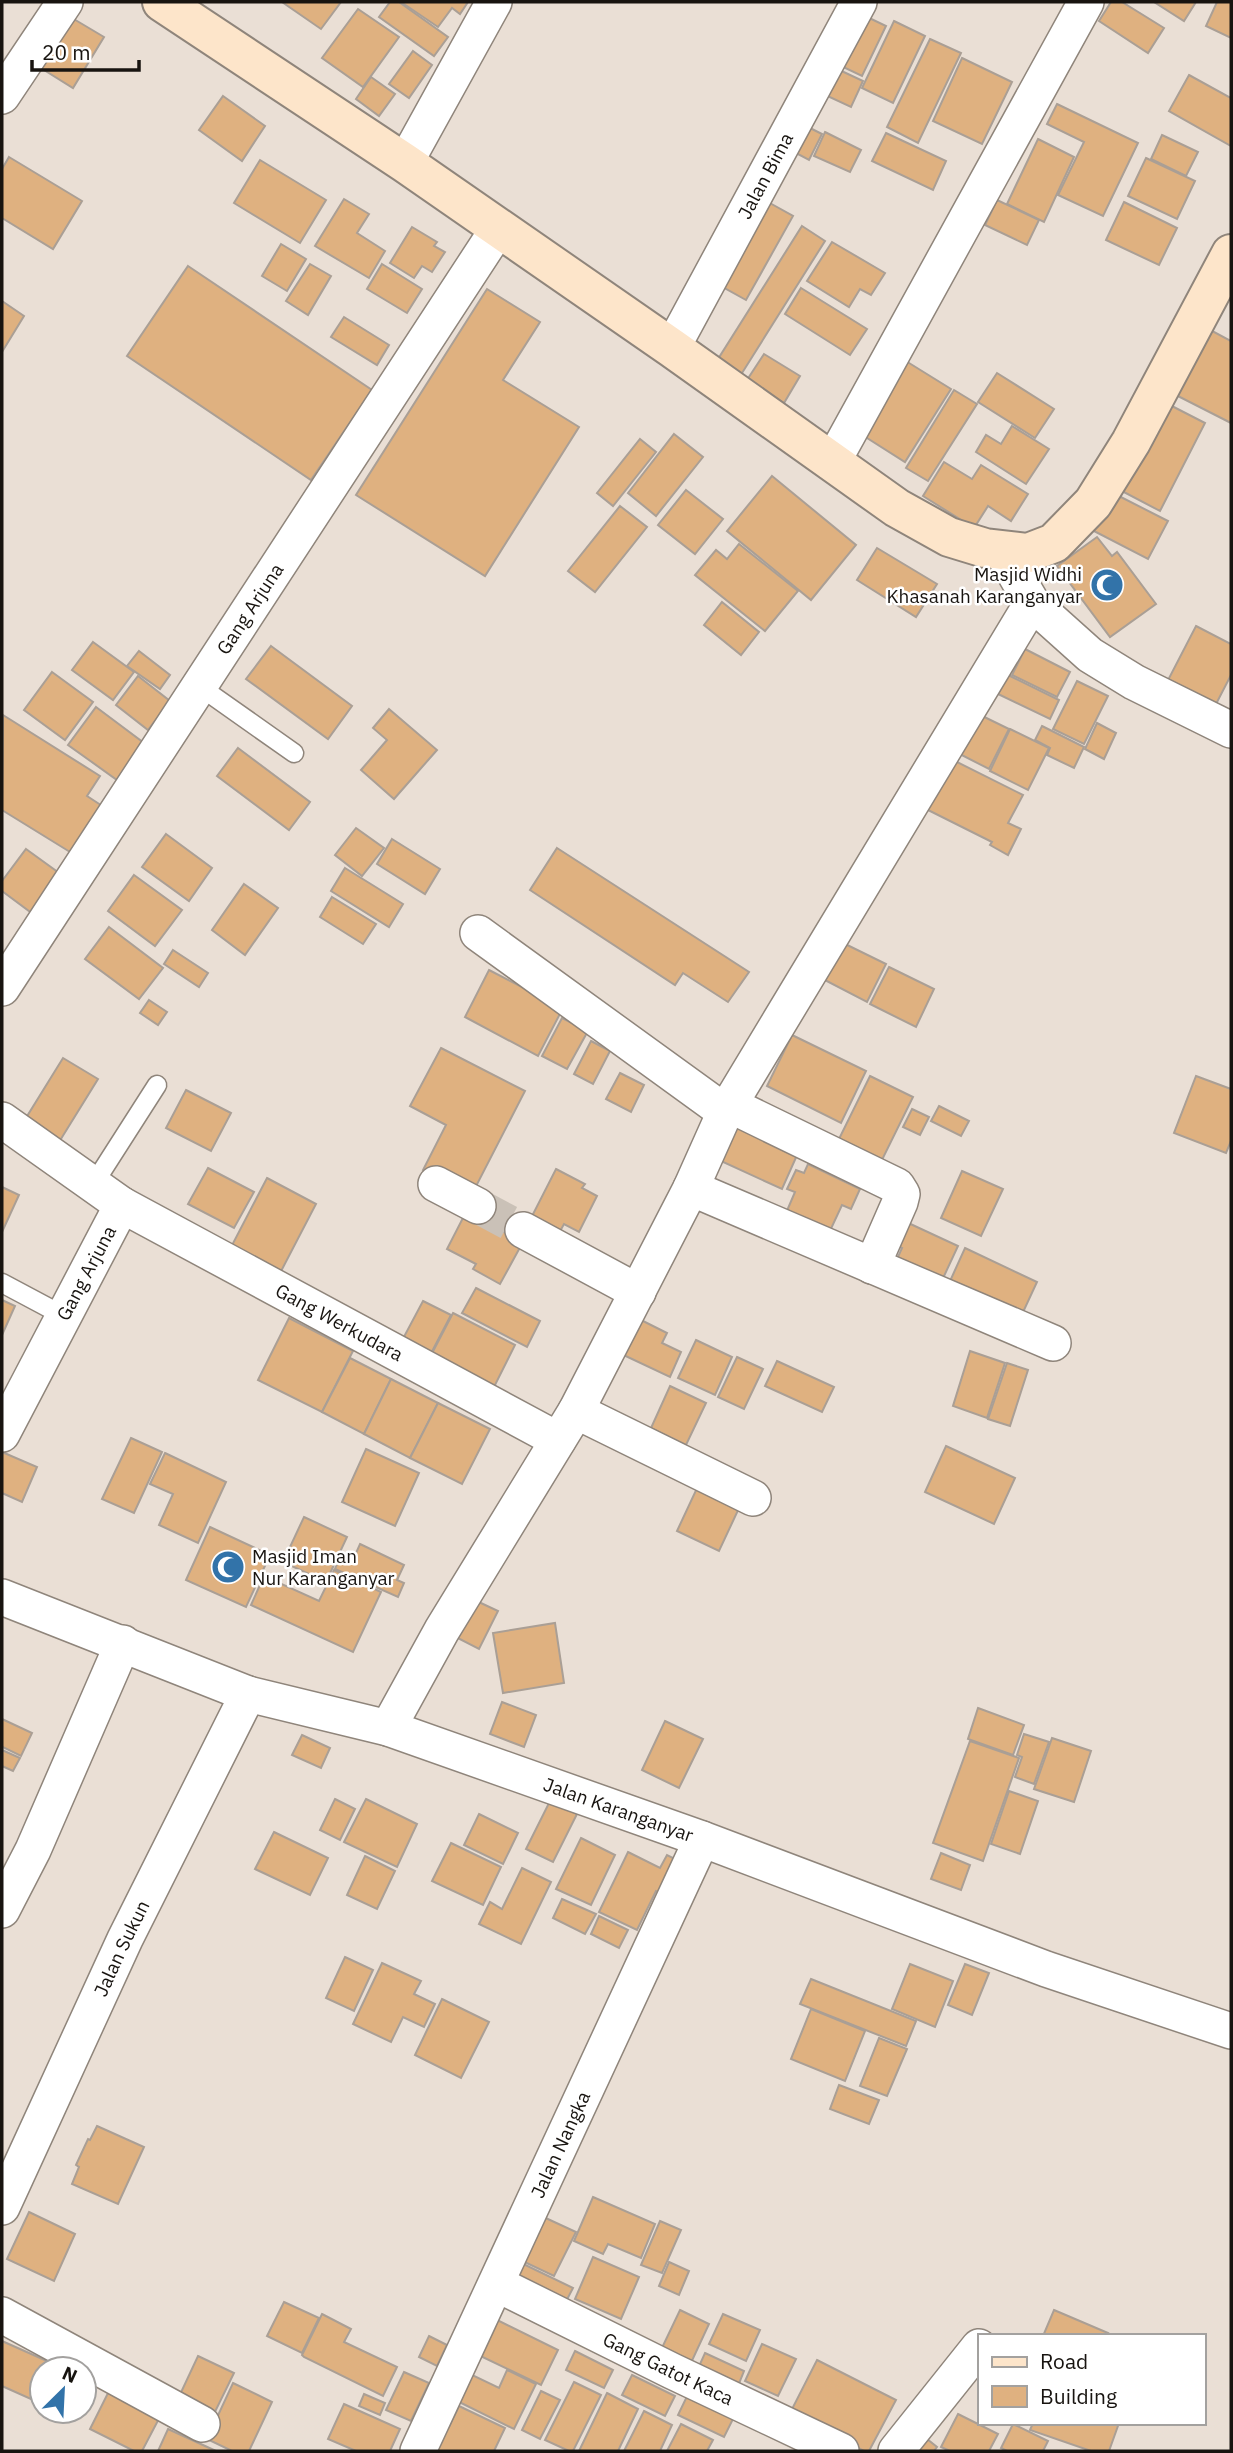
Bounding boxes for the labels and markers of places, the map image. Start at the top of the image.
place label: Masjid Widhi Khasanah Karanganyar [887,562,1082,608]
mosque icon: Masjid Widhi Khasanah Karanganyar [1088,566,1126,604]
place label: Masjid Iman Nur Karanganyar [252,1544,395,1590]
mosque icon: Masjid Iman Nur Karanganyar [209,1548,247,1586]

